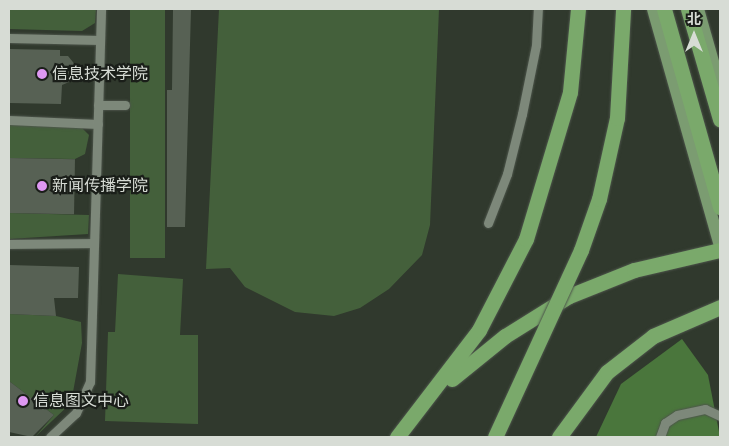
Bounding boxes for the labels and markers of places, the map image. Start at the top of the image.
place label: 信息技术学院 [52,64,148,84]
marker: 信息技术学院 [36,68,48,80]
place label: 新闻传播学院 [52,176,148,196]
marker: 新闻传播学院 [36,180,48,192]
place label: 信息图文中心 [33,391,129,411]
marker: 信息图文中心 [17,395,29,407]

